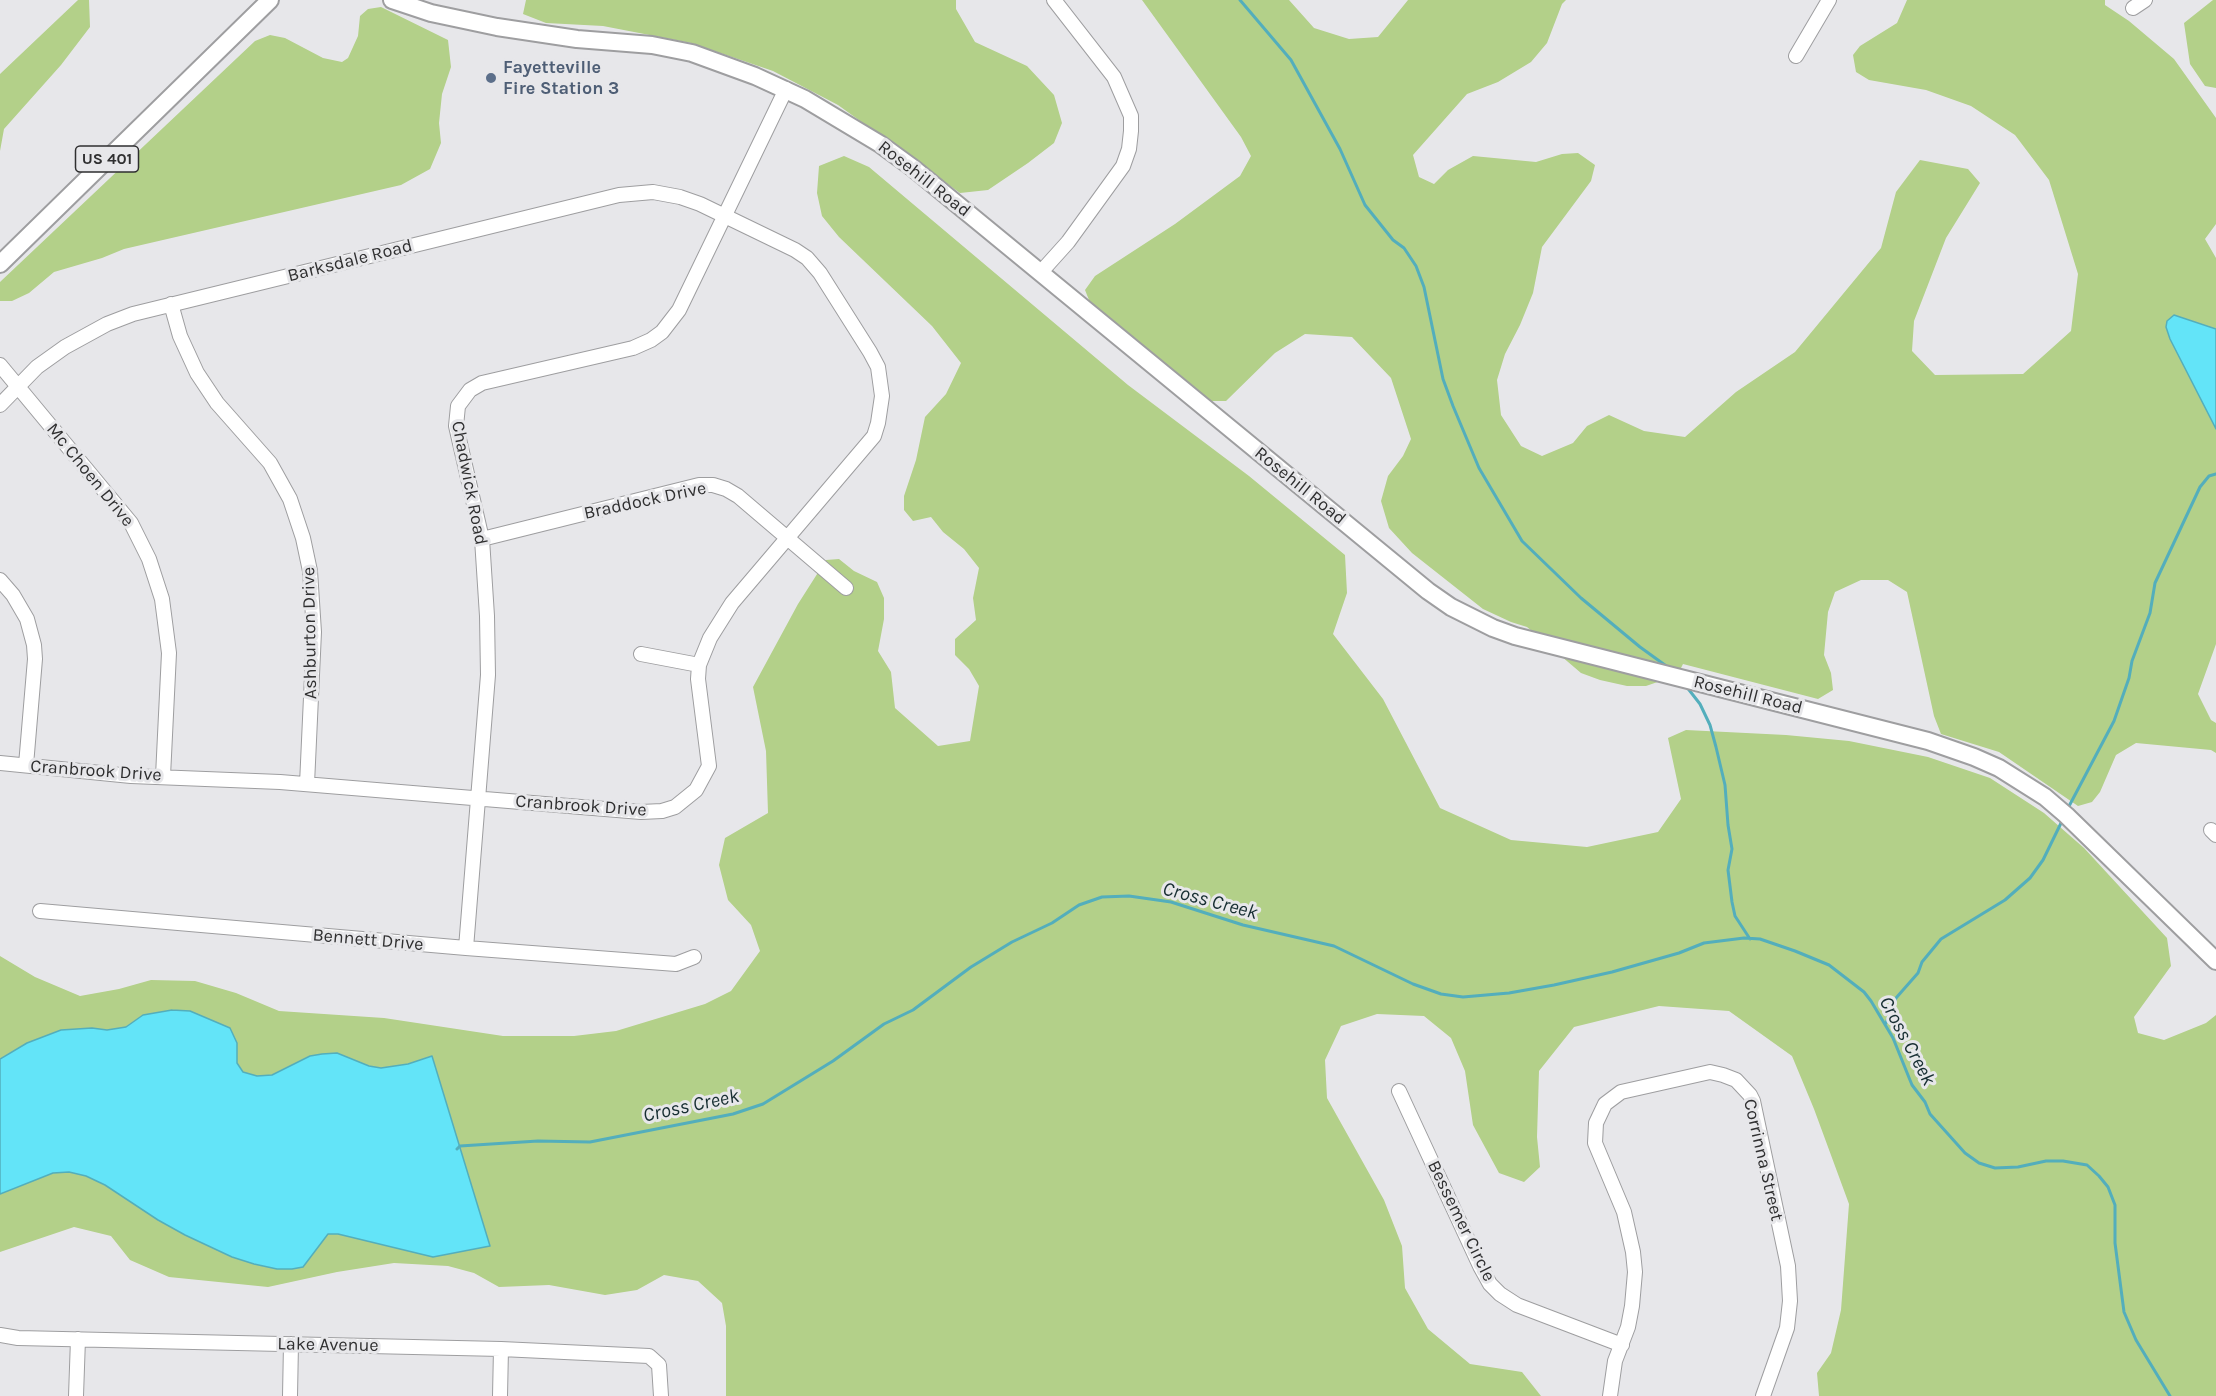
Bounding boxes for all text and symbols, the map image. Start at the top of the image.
place label: Fayetteville Fire Station 3 [503,57,619,100]
marker: Fayetteville Fire Station 3 [484,71,498,85]
street label: Rosehill Road [873,136,975,222]
road number: US 401 [76,146,138,172]
street label: Barksdale Road [285,235,415,287]
street label: Mc Choen Drive [42,419,138,531]
street label: Chadwick Road [446,419,492,547]
street label: Rosehill Road [1250,442,1350,530]
street label: Braddock Drive [582,477,708,525]
street label: Ashburton Drive [298,567,322,699]
street label: Rosehill Road [1691,671,1805,719]
street label: Cranbrook Drive [30,756,162,786]
street label: Cranbrook Drive [515,791,647,821]
water label: Cross Creek [1160,877,1260,925]
street label: Bennett Drive [312,924,424,956]
water label: Cross Creek [1874,992,1940,1090]
water label: Cross Creek [641,1084,741,1128]
street label: Corrinna Street [1738,1097,1788,1223]
street label: Bessemer Circle [1422,1157,1500,1285]
street label: Lake Avenue [277,1333,379,1357]

